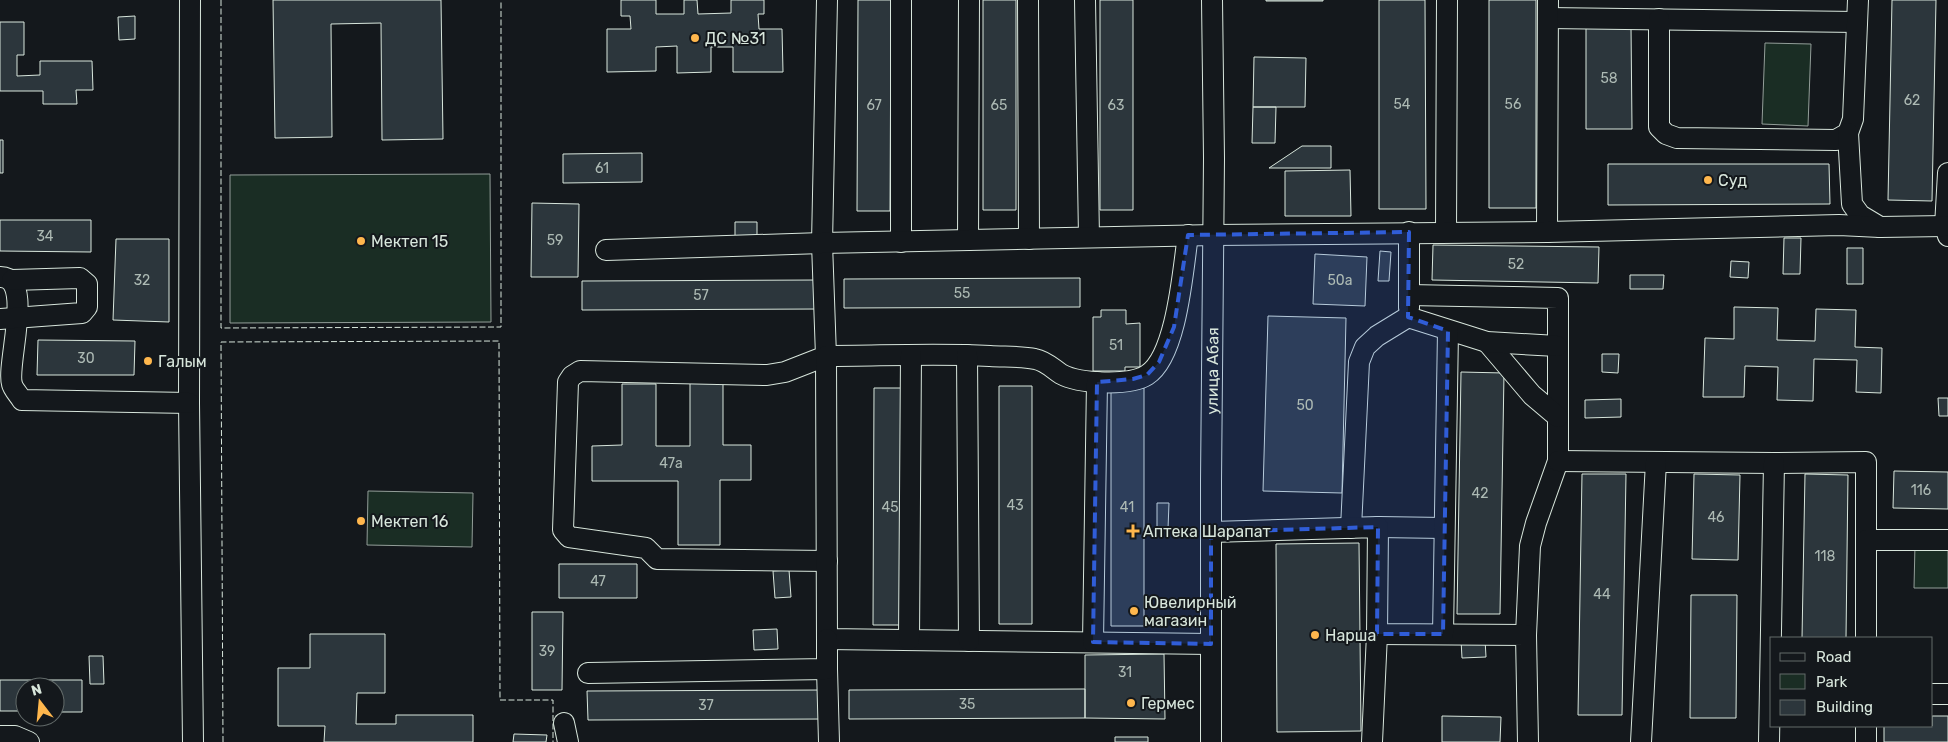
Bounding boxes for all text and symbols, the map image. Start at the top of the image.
place label: ДС №31 [705,29,766,48]
marker: ДС №31 [689,32,701,44]
house number: 58 [1600,70,1618,87]
house number: 62 [1904,92,1920,109]
house number: 54 [1393,96,1411,113]
house number: 56 [1505,96,1521,113]
house number: 67 [866,97,882,114]
house number: 65 [991,97,1007,114]
house number: 63 [1108,97,1124,114]
house number: 61 [595,160,609,177]
place label: Суд [1718,171,1747,190]
marker: Суд [1702,174,1714,186]
house number: 34 [36,228,54,245]
place label: Мектеп 15 [371,232,448,251]
house number: 59 [547,232,563,249]
marker: Мектеп 15 [355,235,367,247]
house number: 52 [1508,256,1524,273]
house number: 32 [134,272,150,289]
house number: 50а [1328,272,1352,289]
house number: 55 [954,285,970,302]
house number: 57 [693,287,709,304]
street label: улица Абая [1203,327,1222,415]
house number: 51 [1109,337,1123,354]
house number: 30 [77,350,95,367]
place label: Галым [158,352,207,371]
marker: Галым [142,355,154,367]
house number: 50 [1296,397,1314,414]
house number: 47а [659,455,683,472]
house number: 116 [1911,482,1931,499]
house number: 42 [1472,485,1488,502]
house number: 43 [1006,497,1024,514]
house number: 45 [881,499,899,516]
house number: 41 [1120,499,1134,516]
house number: 46 [1707,509,1725,526]
place label: Мектеп 16 [371,512,449,531]
marker: Мектеп 16 [355,515,367,527]
place label: Аптека Шарапат [1143,522,1271,541]
marker: Аптека Шарапат [1127,525,1139,537]
house number: 118 [1815,548,1836,565]
house number: 47 [590,573,606,590]
house number: 44 [1593,586,1611,603]
place label: Ювелирный магазин [1144,593,1236,630]
marker: Ювелирный магазин [1128,605,1140,617]
place label: Нарша [1325,626,1376,645]
marker: Нарша [1309,629,1321,641]
legend [1770,637,1933,727]
house number: 39 [539,643,555,660]
text: Road [1816,648,1852,666]
house number: 31 [1118,664,1132,681]
text: Park [1816,673,1847,691]
north arrow [15,677,65,727]
text: N [29,680,44,700]
place label: Гермес [1141,694,1195,713]
house number: 35 [959,696,975,713]
house number: 37 [698,697,714,714]
marker: Гермес [1125,697,1137,709]
text: Building [1816,698,1873,716]

